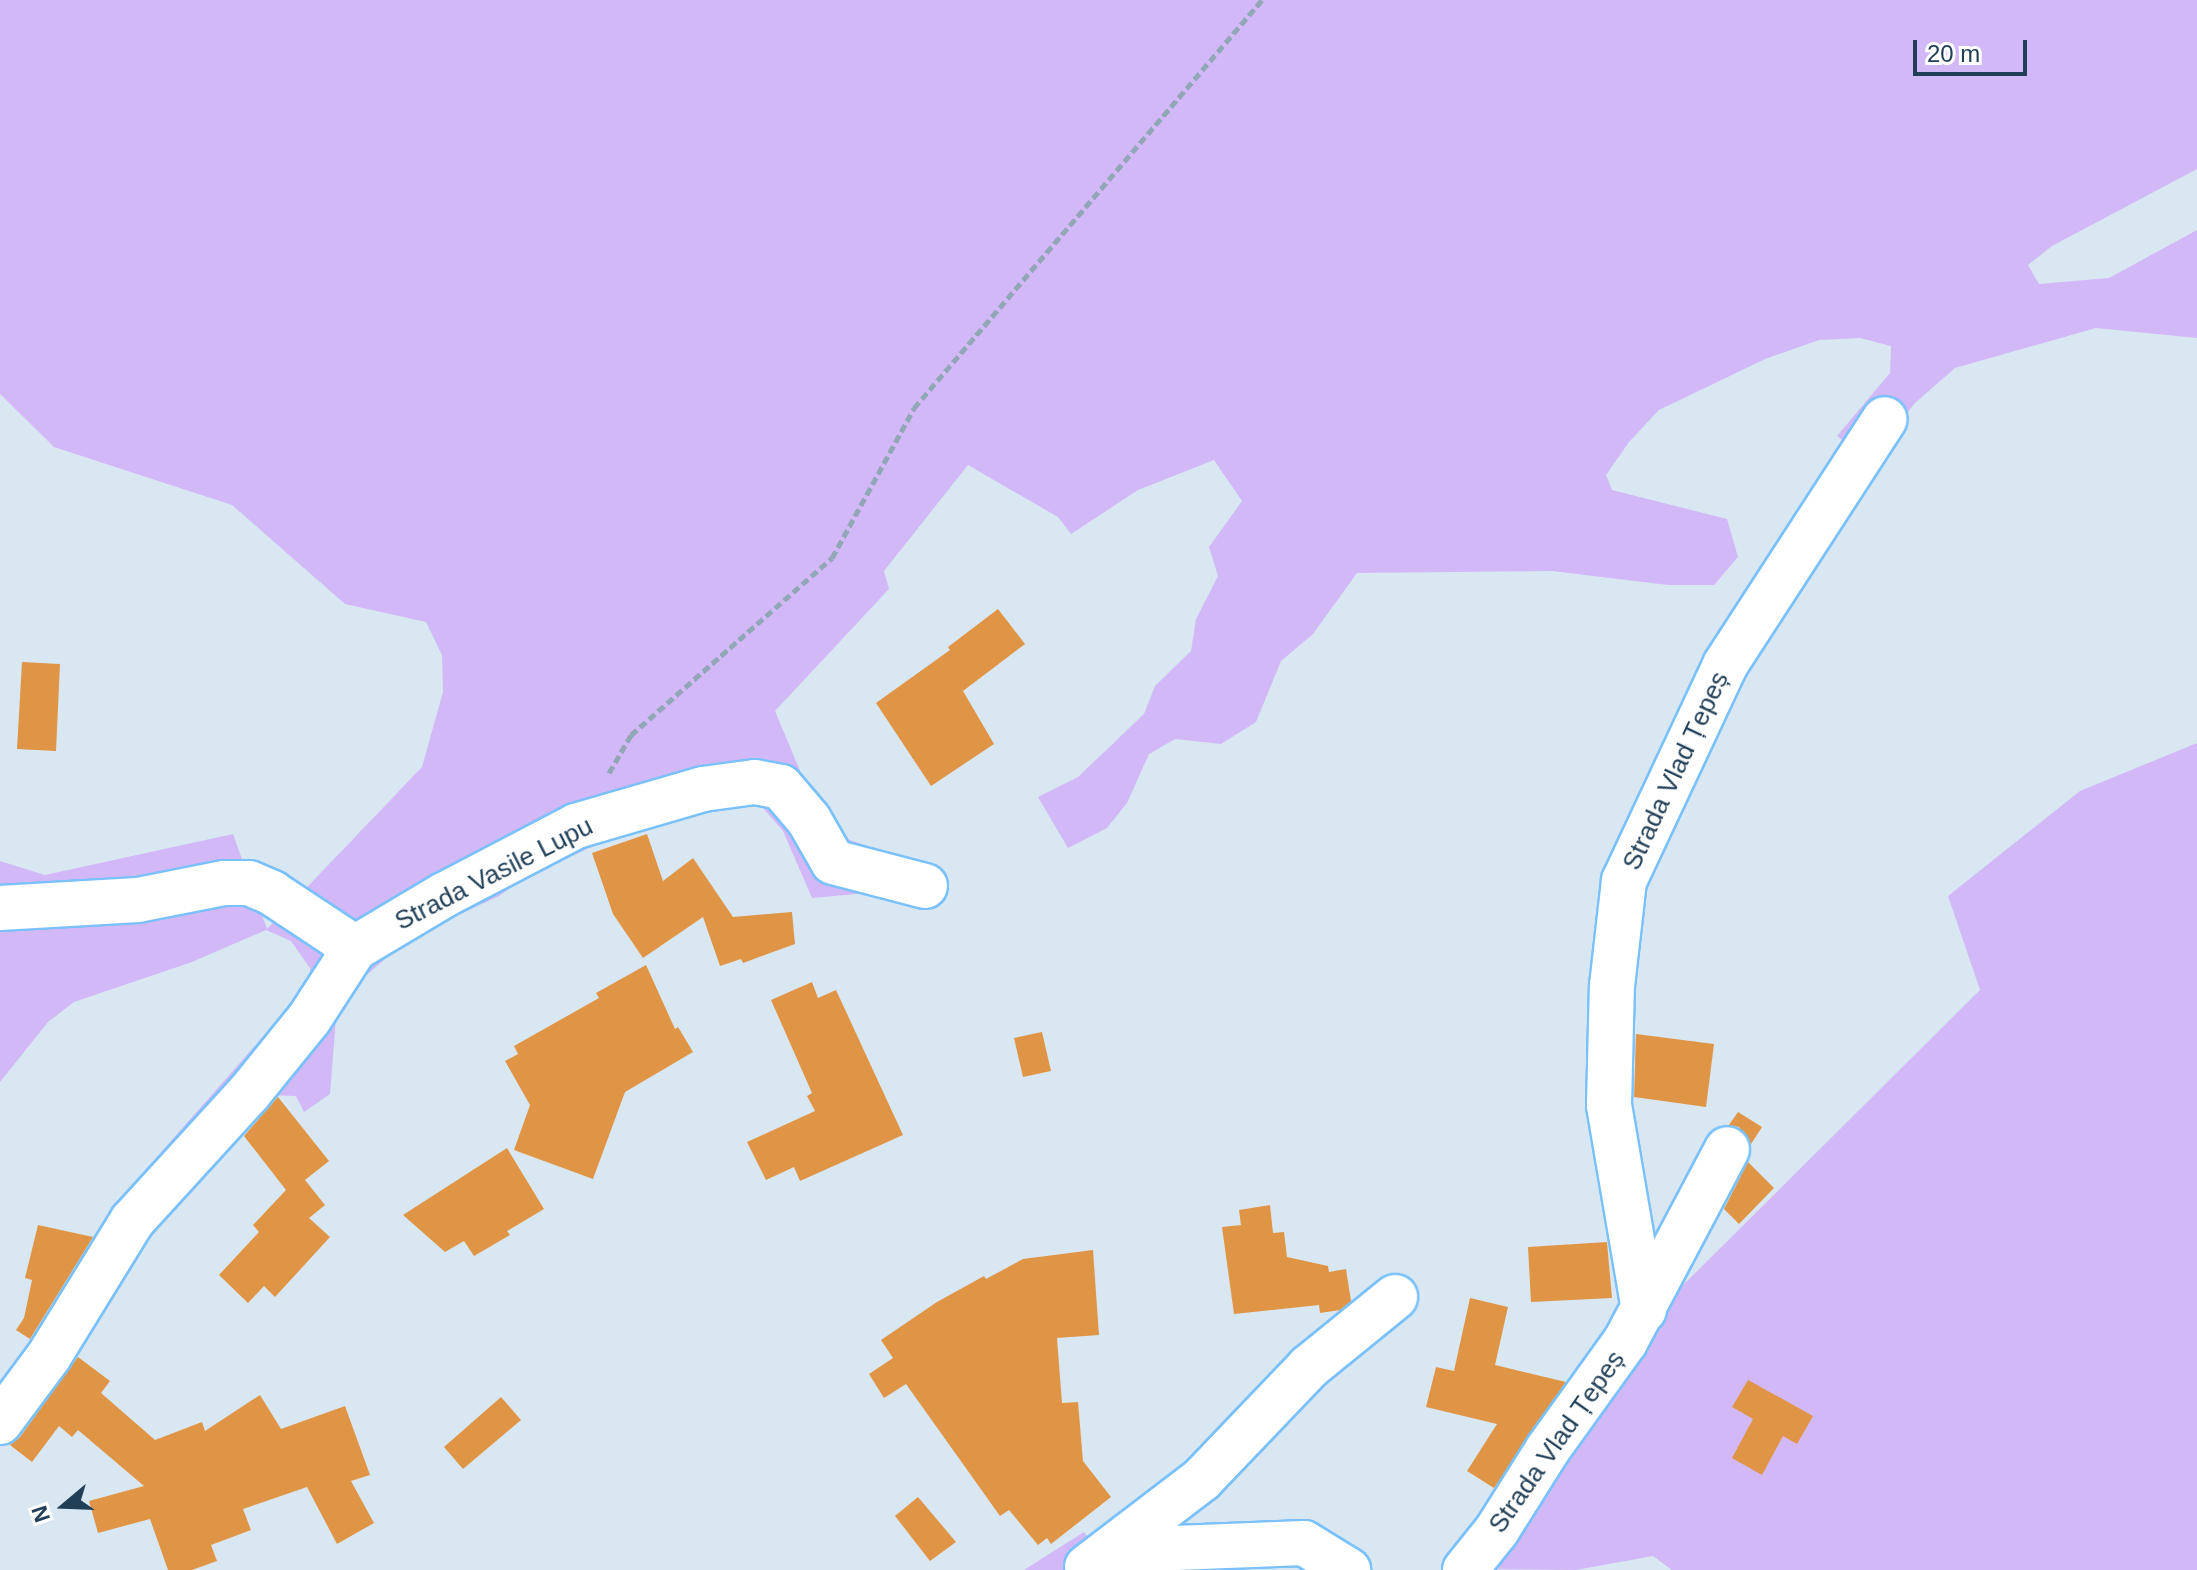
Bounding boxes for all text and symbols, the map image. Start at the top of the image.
scale bar [1917,24,2031,74]
text: 20 m [1927,40,1980,67]
street label: Strada Vlad Țepeș [1616,667,1736,875]
street label: Strada Vasile Lupu [390,811,598,937]
street label: Strada Vlad Țepeș [1482,1345,1632,1539]
north arrow [24,1466,104,1546]
text: N [26,1502,55,1526]

